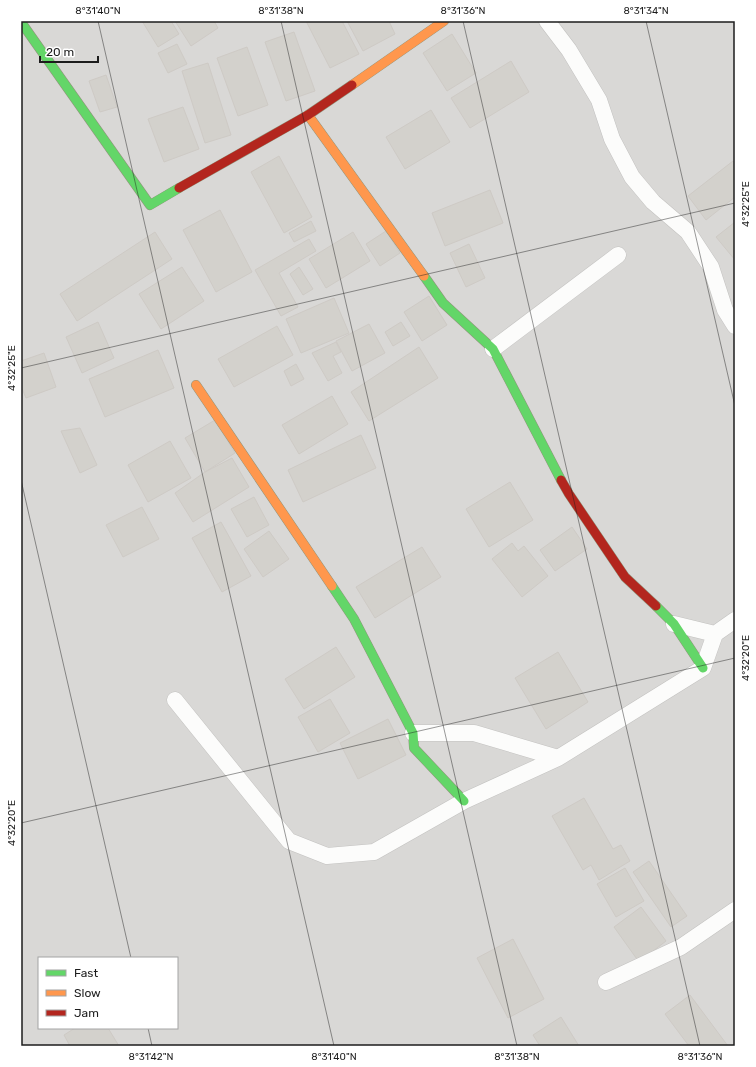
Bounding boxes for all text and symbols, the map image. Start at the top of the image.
text: 8°31'40"N [75,5,121,17]
text: 8°31'38"N [258,5,304,17]
text: 8°31'36"N [441,5,485,17]
text: 8°31'34"N [623,5,669,17]
scale bar [40,38,98,64]
text: 20 m [46,45,74,59]
text: 4°32'25"E [740,181,752,227]
text: 4°32'25"E [6,345,18,391]
text: 4°32'20"E [740,635,752,681]
text: 4°32'20"E [6,800,18,846]
legend [38,957,178,1029]
text: Fast [74,966,98,980]
text: Slow [74,986,101,1000]
text: Jam [74,1006,99,1020]
text: 8°31'42"N [129,1051,173,1063]
text: 8°31'40"N [311,1051,357,1063]
text: 8°31'38"N [494,1051,540,1063]
text: 8°31'36"N [678,1051,722,1063]

